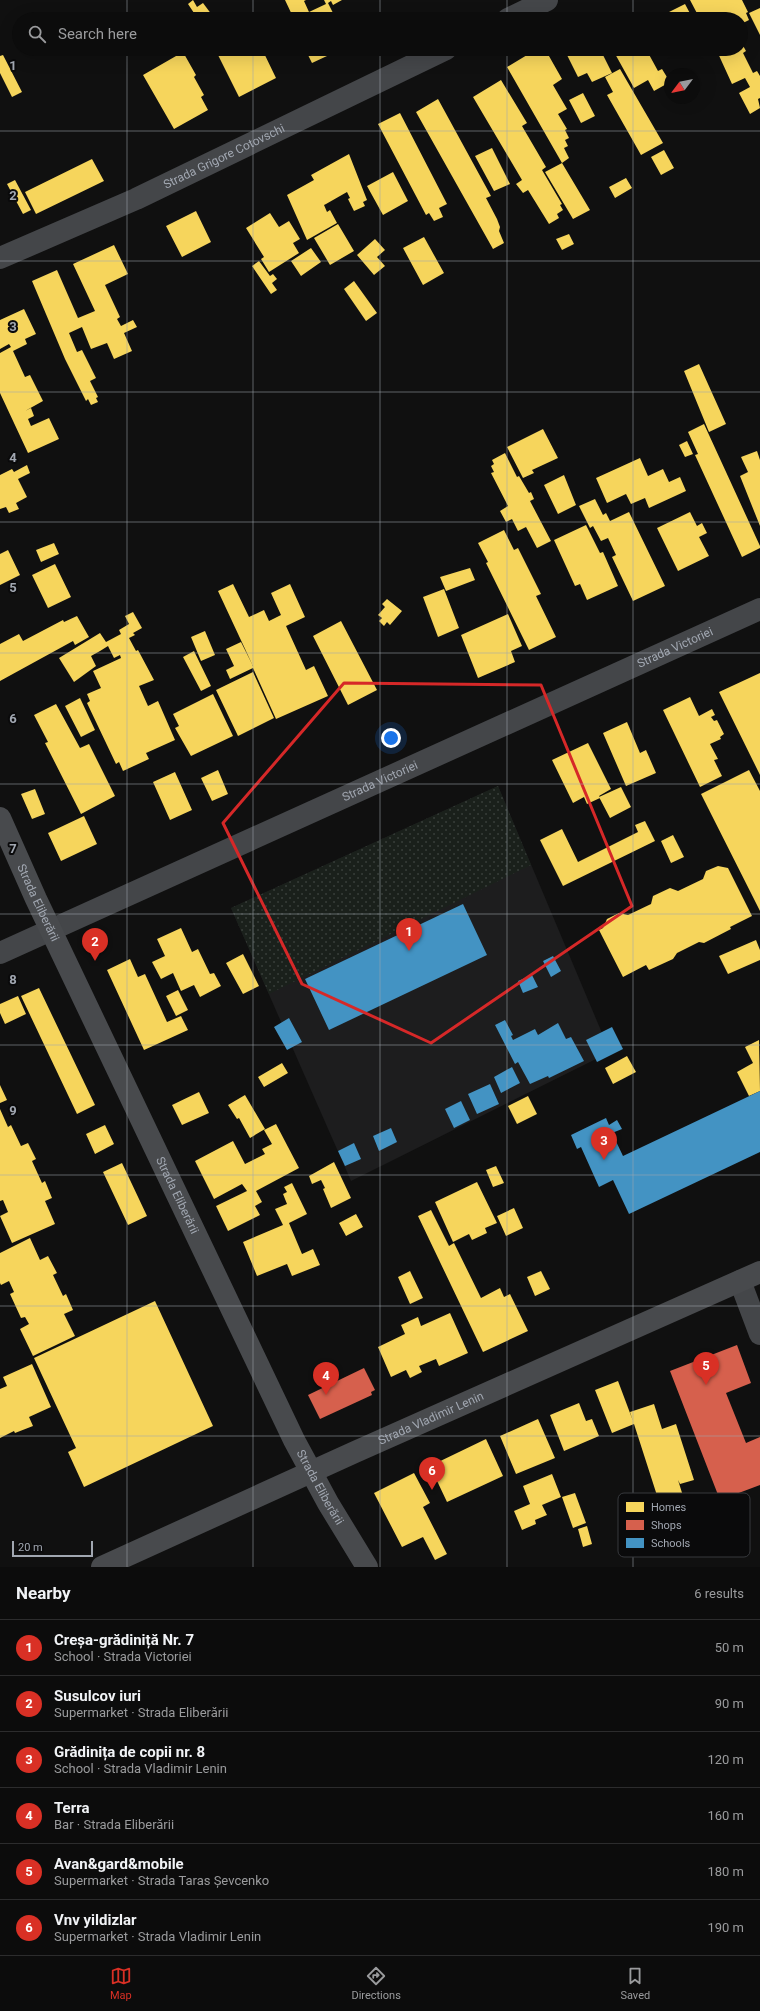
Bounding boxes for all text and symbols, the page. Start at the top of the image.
search box [12,12,748,56]
icon: search [26,23,48,45]
text: Search here [58,25,137,43]
text: 1 [9,58,17,73]
north arrow [664,68,700,104]
street label: Strada Grigore Cotovschi [161,121,287,192]
text: 2 [9,188,17,203]
text: 3 [9,319,17,334]
text: 4 [9,450,17,465]
text: 5 [9,580,17,595]
street label: Strada Victoriei [635,624,715,671]
text: 6 [9,711,17,726]
your location [381,728,401,748]
street label: Strada Victoriei [340,758,420,804]
text: 7 [9,841,17,856]
street label: Strada Eliberării [14,862,62,944]
pin: 1 [396,918,422,951]
pin: 2 [82,928,108,961]
text: 8 [9,972,17,987]
text: 9 [9,1103,17,1118]
pin: 3 [591,1127,617,1160]
street label: Strada Eliberării [153,1155,202,1236]
pin: 5 [693,1352,719,1385]
pin: 4 [313,1362,339,1395]
street label: Strada Vladimir Lenin [376,1389,486,1448]
street label: Strada Eliberării [294,1447,347,1527]
pin: 6 [419,1457,445,1490]
legend [618,1493,750,1557]
text: Homes [651,1501,687,1514]
text: Shops [651,1519,682,1532]
text: Schools [651,1537,691,1550]
scale bar [12,1539,93,1558]
text: 20 m [18,1541,43,1554]
text: Nearby [16,1583,71,1603]
text: 6 results [694,1586,744,1601]
text: Creșa-grădiniță Nr. 7 [54,1631,194,1649]
text: 1 [25,1640,33,1655]
text: 50 m [715,1640,744,1655]
text: School · Strada Victoriei [54,1649,192,1664]
text: Susulcov iuri [54,1687,141,1705]
text: 2 [25,1696,33,1711]
text: 90 m [715,1696,744,1711]
text: Supermarket · Strada Eliberării [54,1705,229,1720]
text: Grădinița de copii nr. 8 [54,1743,205,1761]
text: 3 [25,1752,33,1767]
text: 120 m [707,1752,744,1767]
text: School · Strada Vladimir Lenin [54,1761,227,1776]
text: Terra [54,1799,90,1817]
text: 4 [25,1808,33,1823]
text: 160 m [707,1808,744,1823]
text: Bar · Strada Eliberării [54,1817,174,1832]
text: Avan&gard&mobile [54,1855,184,1873]
text: 5 [25,1864,33,1879]
text: 180 m [707,1864,744,1879]
text: Supermarket · Strada Taras Șevcenko [54,1873,269,1888]
text: Vnv yildizlar [54,1911,137,1929]
text: 6 [25,1920,33,1935]
text: 190 m [707,1920,744,1935]
text: Supermarket · Strada Vladimir Lenin [54,1929,261,1944]
tab: Map [110,1965,132,2002]
tab: Directions [351,1965,401,2002]
tab: Saved [620,1965,650,2002]

